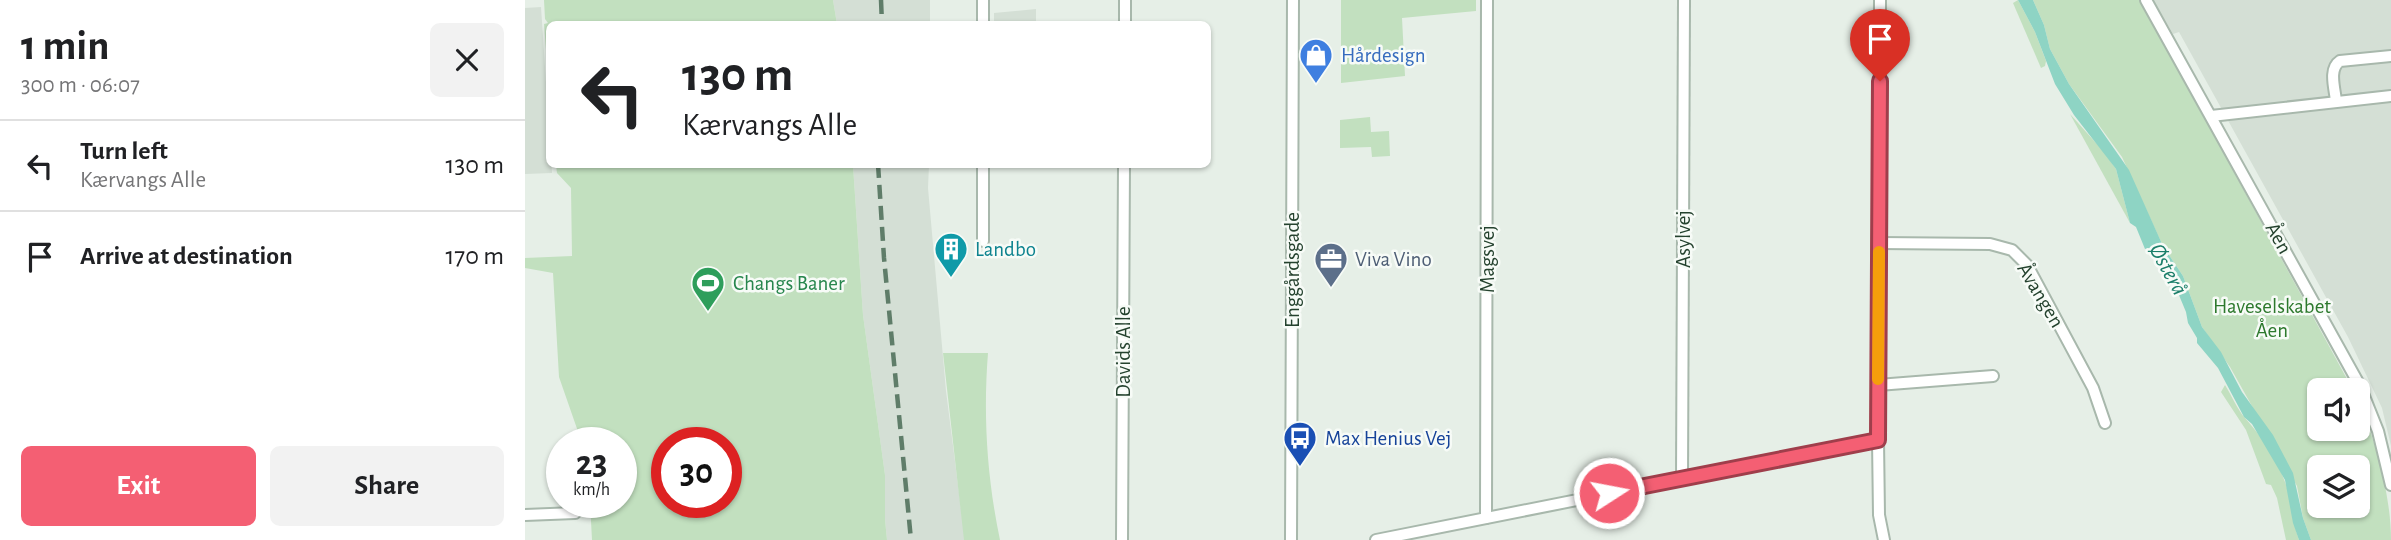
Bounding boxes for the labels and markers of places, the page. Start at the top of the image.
pin [1850,9,1910,81]
shop icon: Hårdesign [1297,36,1335,85]
place label: Hårdesign [1341,45,1426,66]
building icon: Landbo [932,230,970,279]
place label: Landbo [975,239,1036,260]
office icon: Viva Vino [1312,240,1350,289]
place label: Viva Vino [1355,249,1432,270]
sports icon: Changs Baner [689,264,727,313]
place label: Changs Baner [733,273,845,294]
bus stop icon: Max Henius Vej [1281,419,1319,468]
place label: Max Henius Vej [1325,428,1451,449]

